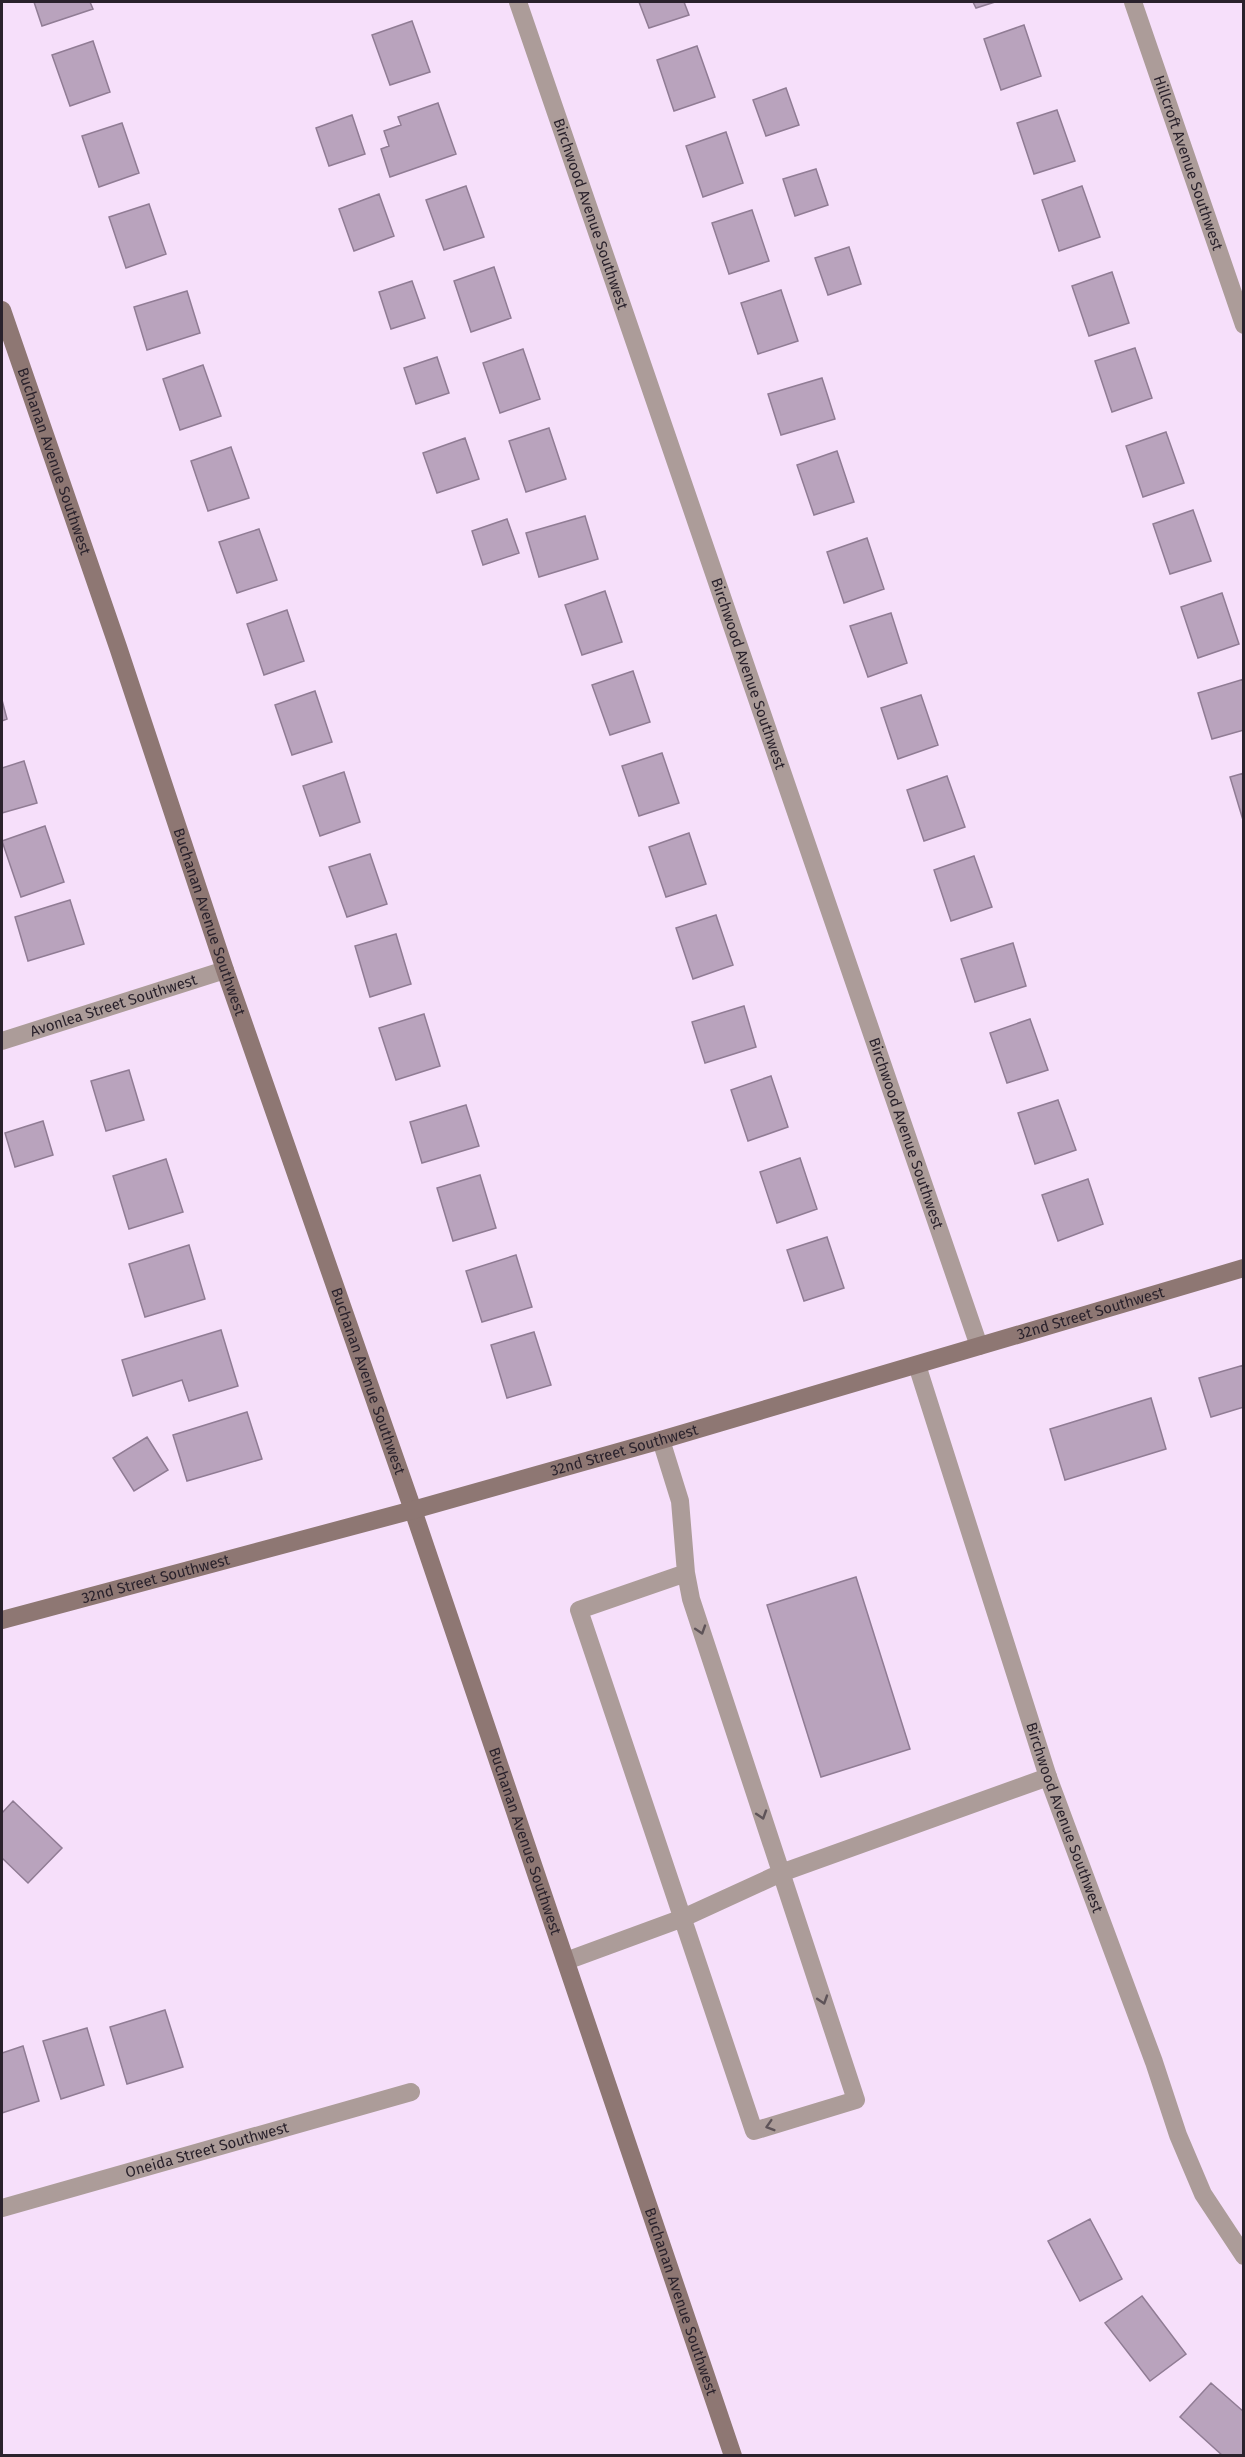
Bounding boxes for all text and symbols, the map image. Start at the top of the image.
street label: Hillcroft Avenue Southwest [1150,73,1227,253]
street label: Birchwood Avenue Southwest [550,116,632,312]
street label: Buchanan Avenue Southwest [14,365,95,558]
street label: Birchwood Avenue Southwest [707,576,790,772]
street label: Buchanan Avenue Southwest [170,826,249,1019]
street label: Avonlea Street Southwest [28,970,200,1040]
street label: Birchwood Avenue Southwest [865,1035,947,1232]
street label: 32nd Street Southwest [1015,1283,1167,1343]
street label: Buchanan Avenue Southwest [327,1285,409,1478]
street label: 32nd Street Southwest [548,1420,701,1480]
street label: 32nd Street Southwest [80,1550,232,1607]
one-way arrow [693,1624,706,1635]
street label: Birchwood Avenue Southwest [1022,1720,1107,1916]
street label: Buchanan Avenue Southwest [485,1745,565,1938]
one-way arrow [755,1809,767,1820]
one-way arrow [816,1994,829,2005]
street label: Oneida Street Southwest [123,2118,291,2182]
one-way arrow [766,2119,776,2131]
street label: Buchanan Avenue Southwest [641,2205,721,2398]

